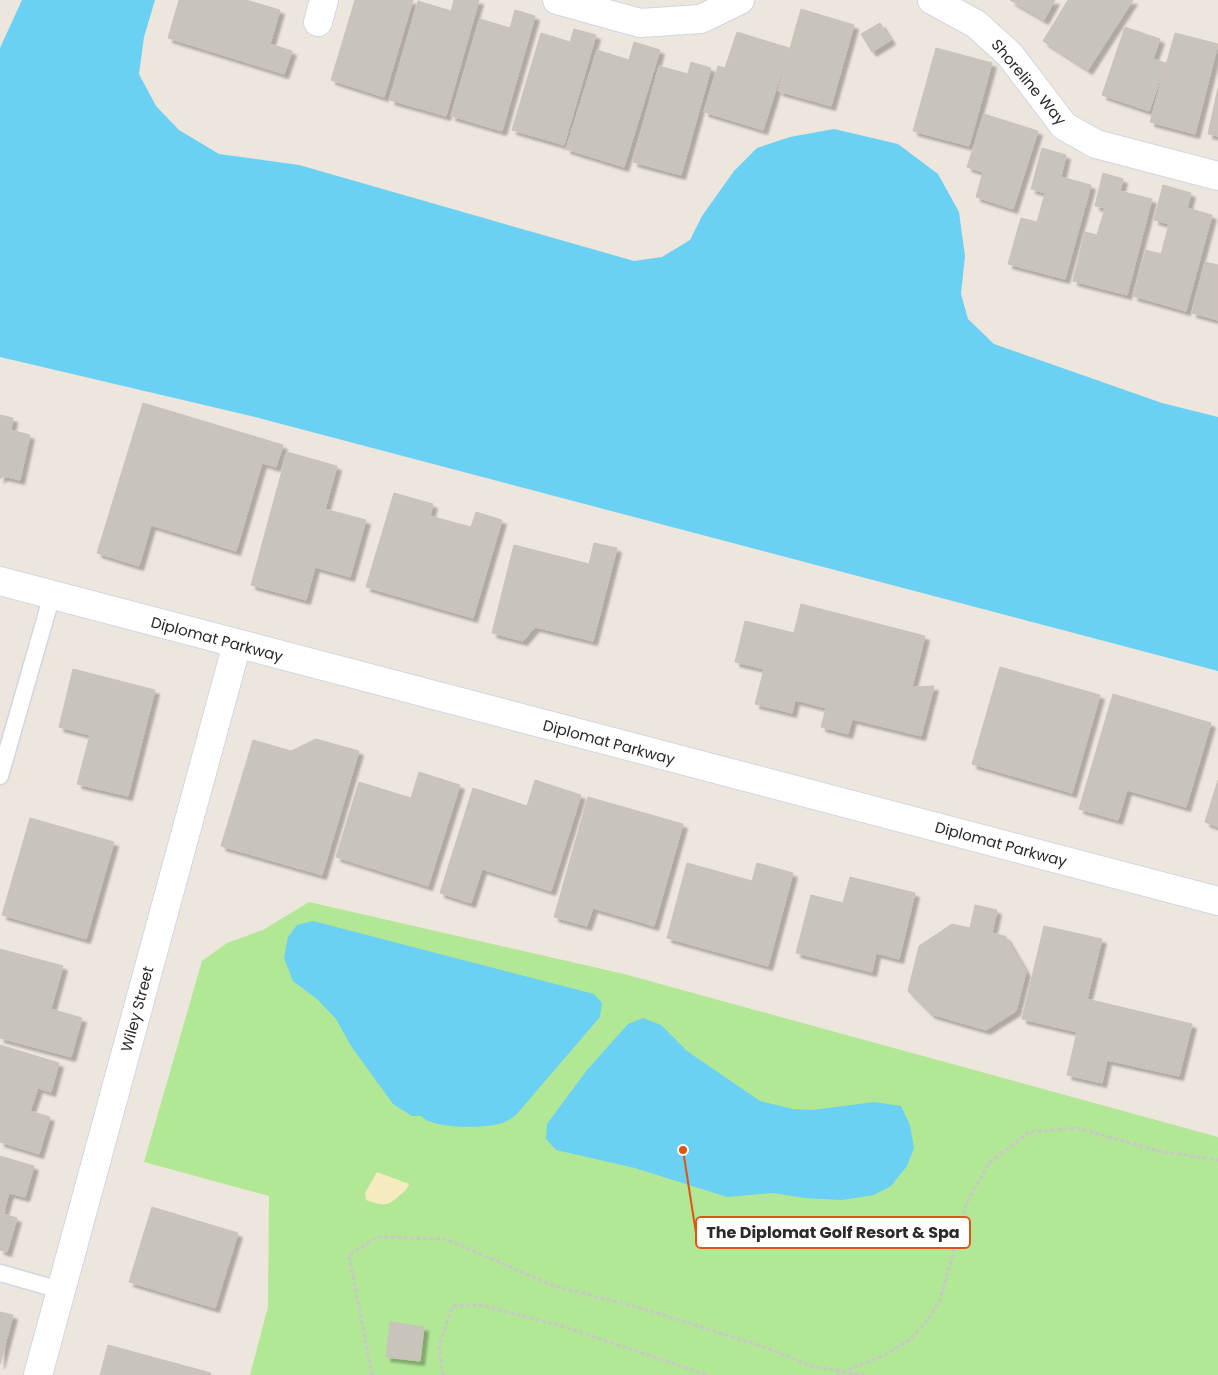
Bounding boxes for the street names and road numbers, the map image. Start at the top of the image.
street label: Shoreline Way [987,34,1072,130]
street label: Diplomat Parkway [149,611,286,667]
street label: Diplomat Parkway [541,714,678,770]
street label: Diplomat Parkway [933,816,1070,872]
street label: Wiley Street [116,964,158,1054]

